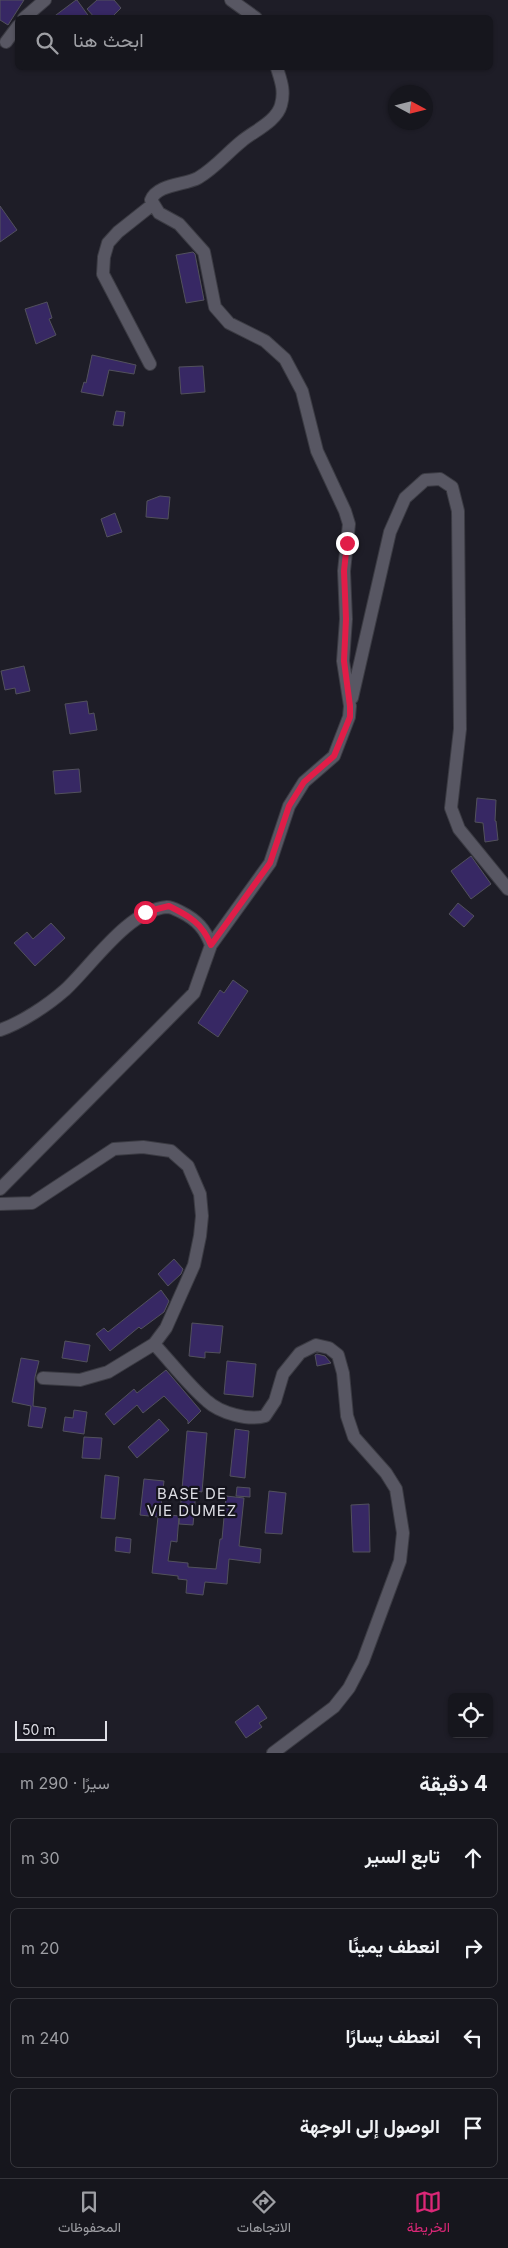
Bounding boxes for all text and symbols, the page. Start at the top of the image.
search box [15,15,493,70]
icon: search [33,29,61,57]
text: ابحث هنا [73,29,144,52]
north arrow [388,85,433,130]
route end [336,532,359,555]
route start [134,901,157,924]
district label: BASE DE VIE DUMEZ [147,1484,237,1520]
map controls [448,1693,493,1738]
button: locate [448,1693,493,1738]
scale bar [15,1718,108,1741]
text: 50 m [22,1721,56,1738]
text: 4 دقيقة [419,1771,488,1796]
text: سيرًا · 290 m [20,1773,110,1793]
icon: ahead [459,1844,487,1872]
text: تابع السير [365,1845,440,1868]
text: 30 m [21,1848,60,1868]
icon: right [459,1934,487,1962]
text: انعطف يمينًا [348,1935,440,1958]
text: 20 m [21,1938,59,1958]
icon: left [459,2024,487,2052]
text: انعطف يسارًا [346,2025,440,2048]
text: 240 m [21,2028,69,2048]
icon: arrive [459,2114,487,2142]
text: الوصول إلى الوجهة [300,2115,440,2138]
tab: المحفوظات [58,2188,121,2240]
tab: الاتجاهات [237,2188,291,2240]
tab: الخريطة [407,2188,450,2240]

